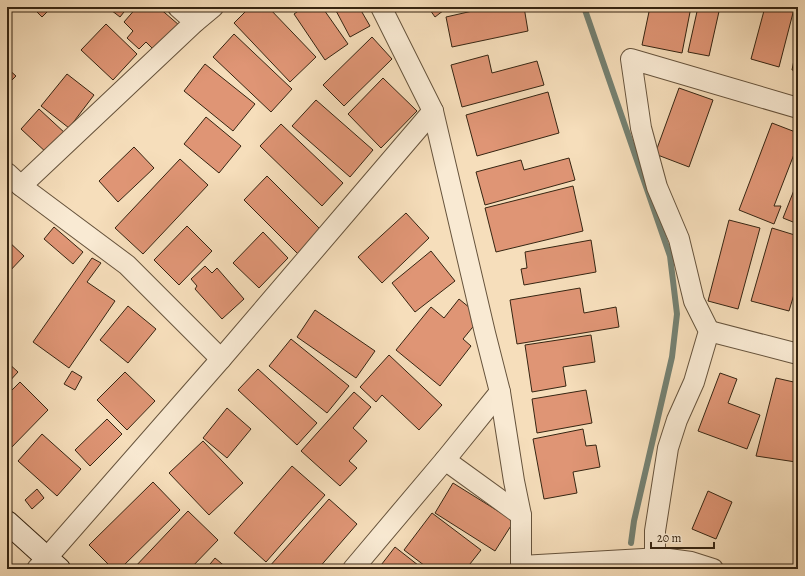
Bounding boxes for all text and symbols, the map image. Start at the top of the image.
scale bar [651,524,714,550]
text: 20 m [657,530,681,546]

